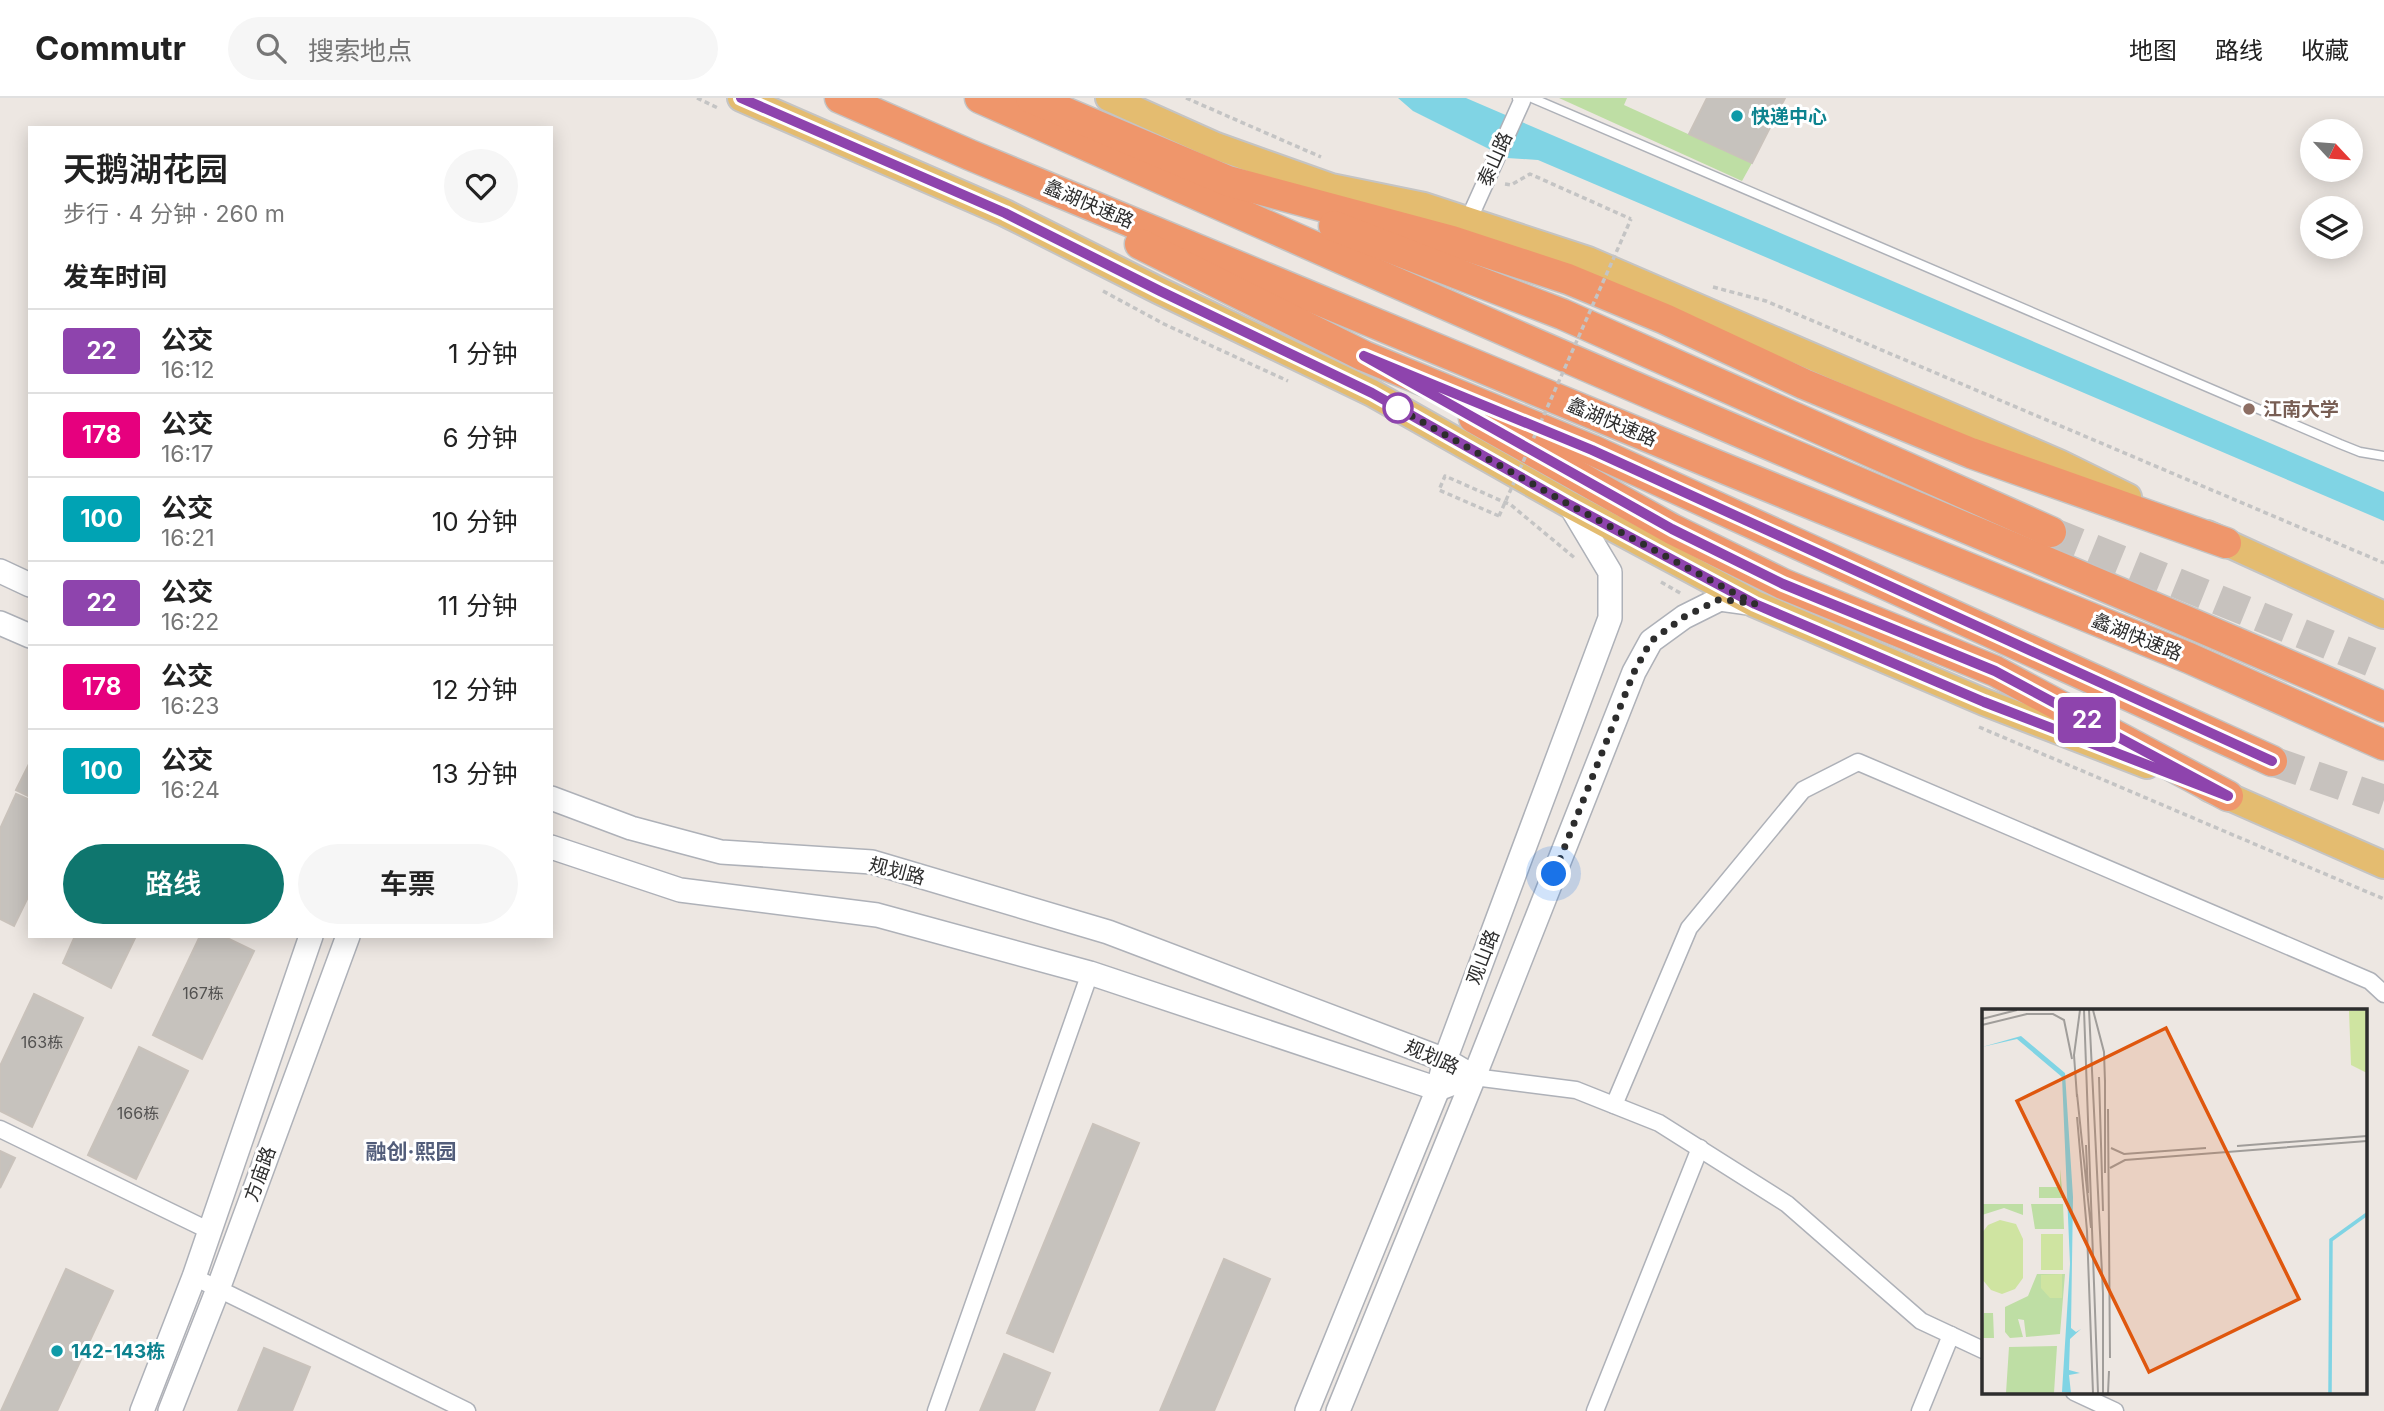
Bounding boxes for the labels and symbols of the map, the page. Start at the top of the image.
place label: 快递中心 [1751,105,1827,128]
marker: 快递中心 [1729,108,1745,124]
north arrow [2300,119,2362,182]
street label: 泰山路 [1473,128,1517,190]
street label: 蠡湖快速路 [1041,175,1137,233]
unlabelled marker [1383,393,1413,423]
street label: 蠡湖快速路 [1564,393,1660,451]
place label: 江南大学 [2263,398,2339,421]
marker: 江南大学 [2241,401,2257,417]
street label: 蠡湖快速路 [2089,609,2185,665]
line badge: 22 [2056,697,2118,743]
street label: 规划路 [866,853,928,889]
your location [1536,856,1571,891]
street label: 观山路 [1462,926,1504,988]
house number: 167栋 [182,983,224,1003]
inset map [1982,1009,2366,1394]
house number: 163栋 [21,1032,63,1052]
street label: 规划路 [1401,1035,1463,1079]
house number: 166栋 [117,1103,159,1123]
district label: 融创·熙园 [365,1139,457,1164]
street label: 方庙路 [239,1143,281,1205]
place label: 142-143栋 [71,1340,165,1363]
marker: 142-143栋 [49,1343,65,1359]

